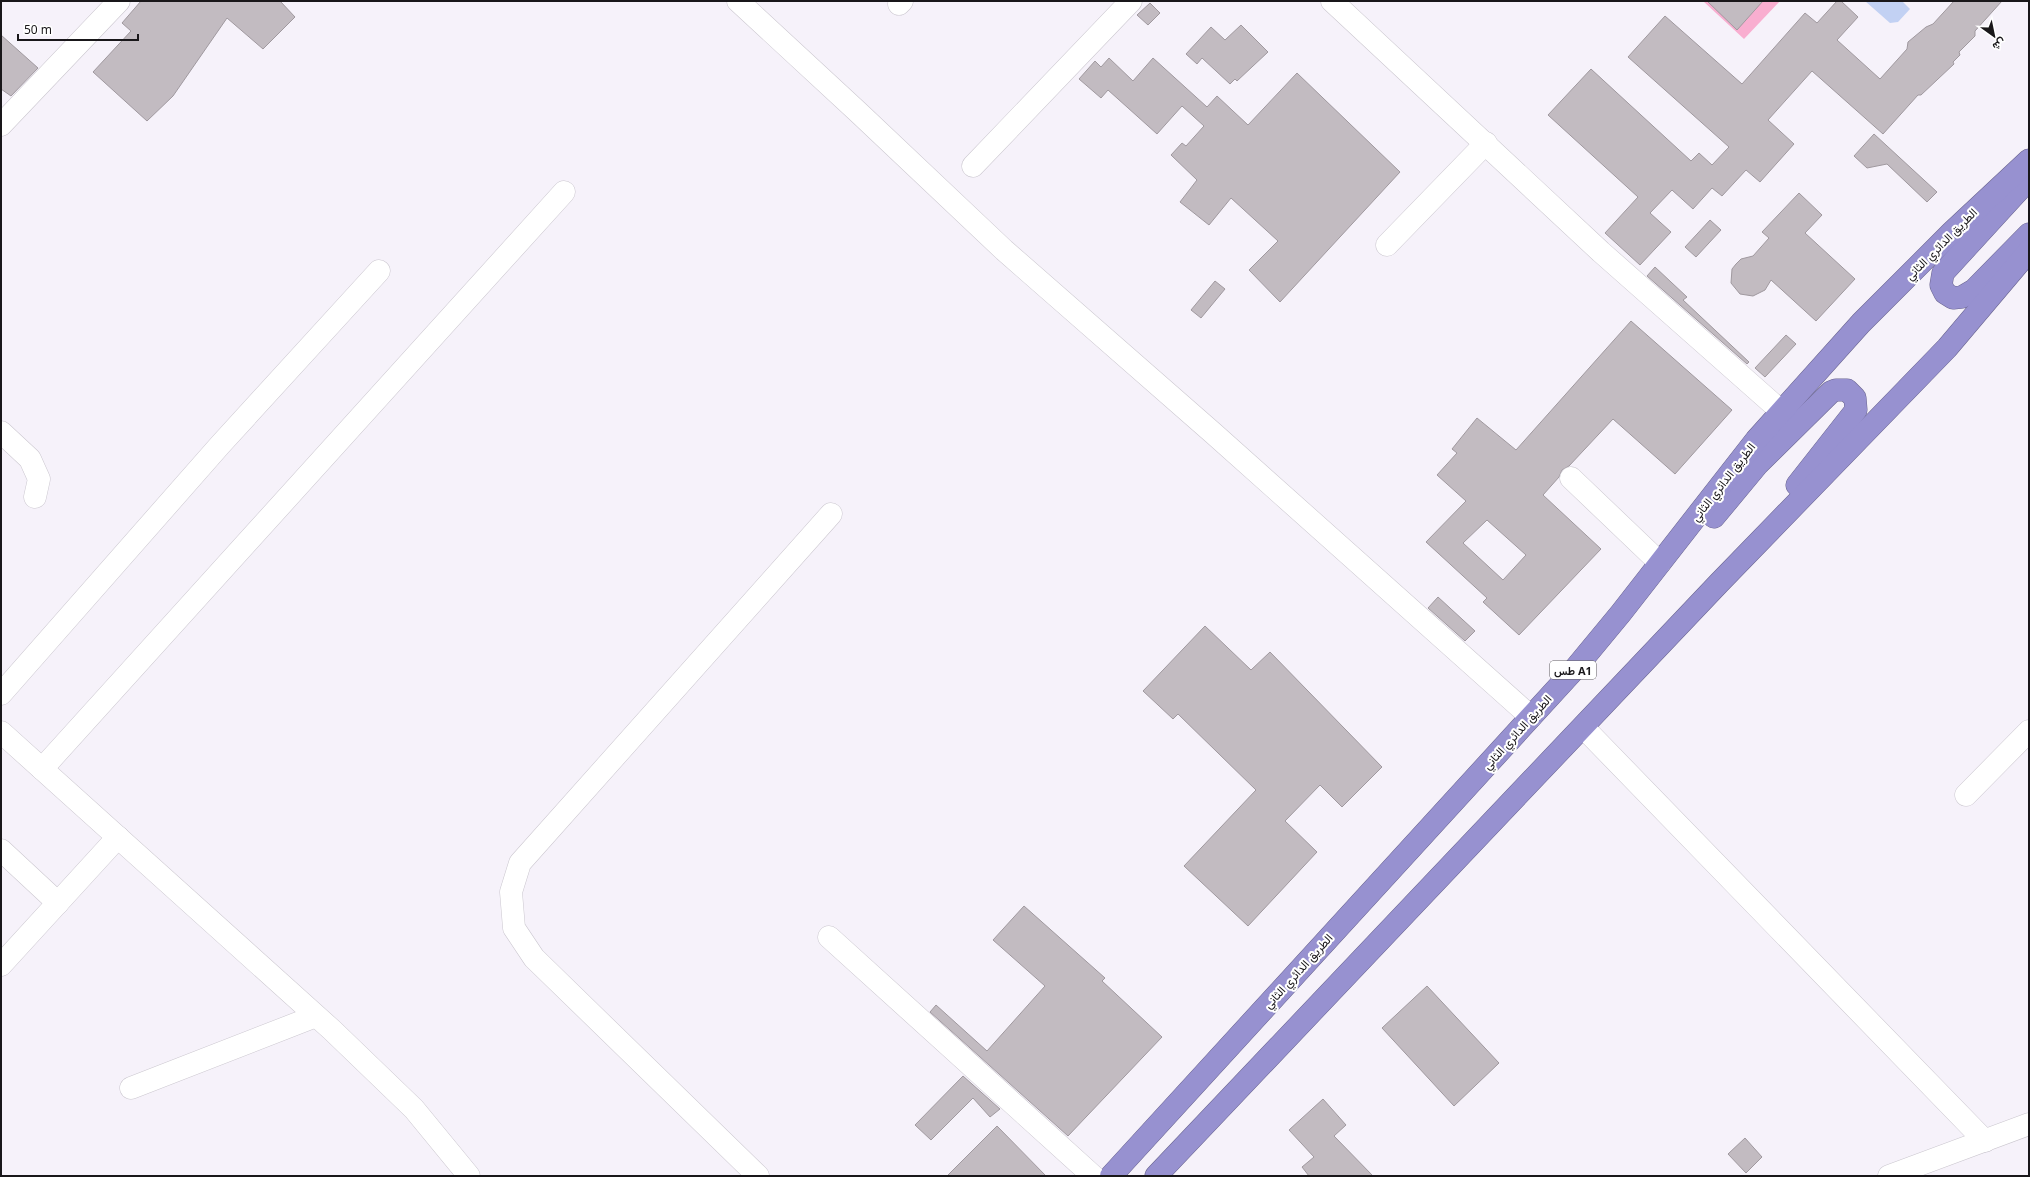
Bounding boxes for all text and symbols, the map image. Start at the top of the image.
scale bar [18,16,138,42]
north arrow [1974,16,2014,56]
text: 50 m [24,21,52,38]
text: ش [1990,35,2009,55]
street label: الطريق الدائري الثاني [1901,204,1982,285]
street label: الطريق الدائري الثاني [1687,439,1761,526]
road number: طس A1 [1550,661,1596,679]
street label: الطريق الدائري الثاني [1479,691,1557,775]
street label: الطريق الدائري الثاني [1260,930,1338,1014]

